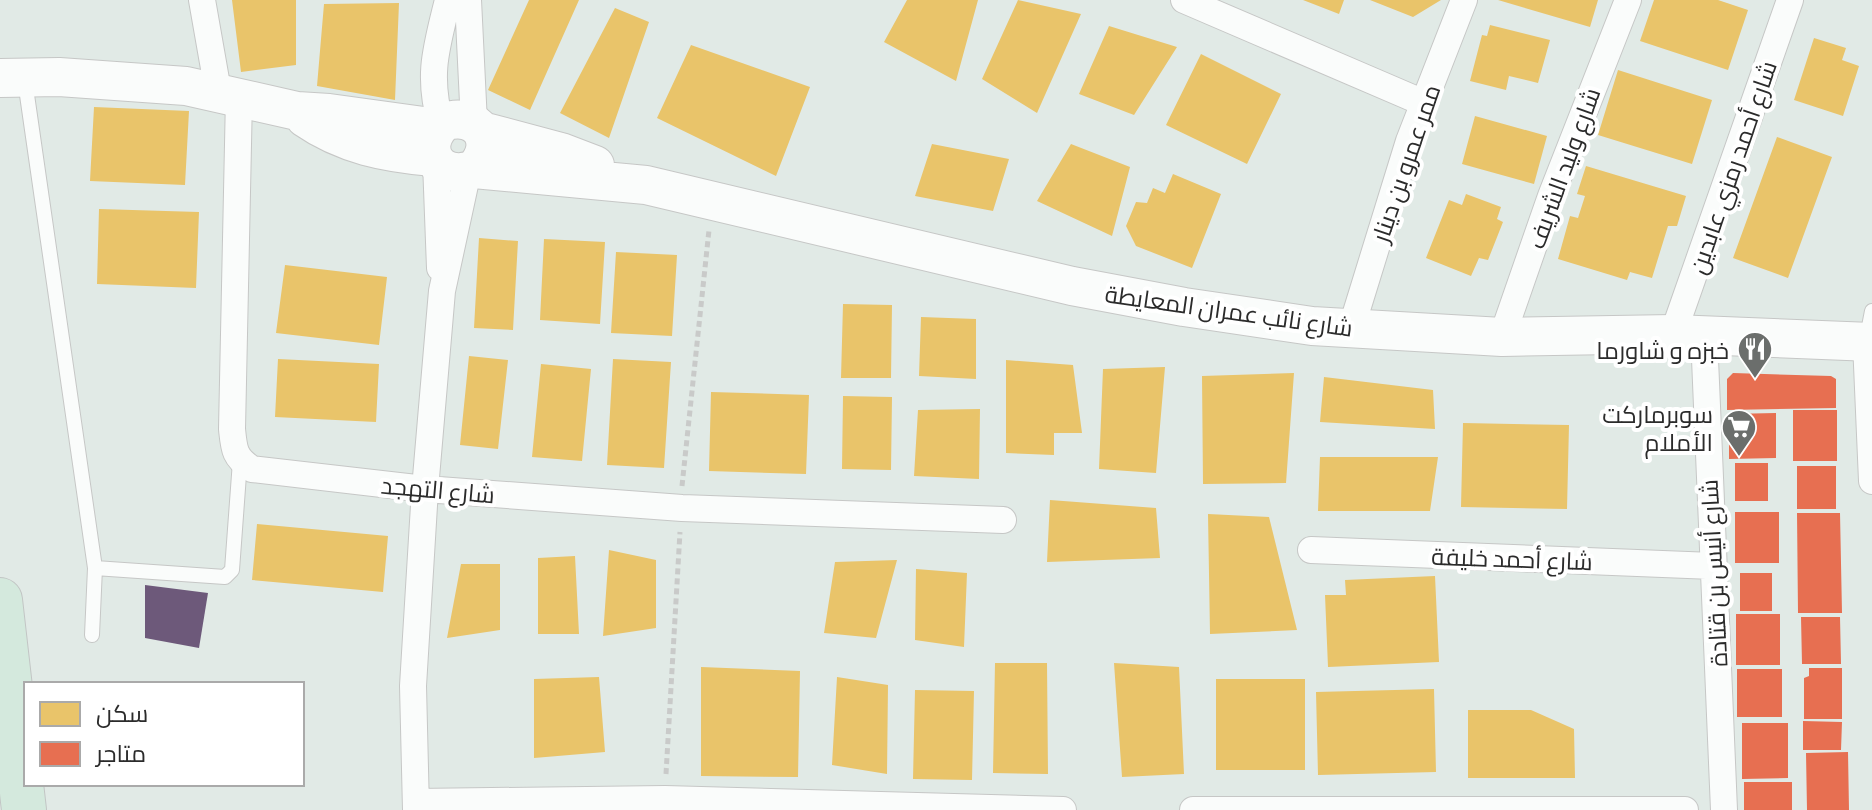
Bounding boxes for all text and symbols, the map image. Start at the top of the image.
street label: شارع أحمد رمزي عابدين [1682,57,1787,279]
street label: ممر عمرو بن دينار [1364,80,1447,248]
street label: شارع وليد الشريف [1520,83,1608,254]
street label: شارع نائب عمران المعايطة [1103,278,1355,345]
restaurant icon: خبزه و شاورما [1736,330,1774,380]
place label: خبزه و شاورما [1596,335,1729,364]
place label: سوبرماركت الأملام [1602,399,1713,459]
supermarket icon: سوبرماركت الأملام [1720,408,1758,458]
street label: شارع التهجد [380,470,496,511]
street label: شارع أنيس بن قتادة [1694,478,1735,667]
street label: شارع أحمد خليفة [1431,541,1593,578]
legend [24,682,304,786]
text: سكن [96,698,148,728]
text: متاجر [94,738,146,767]

